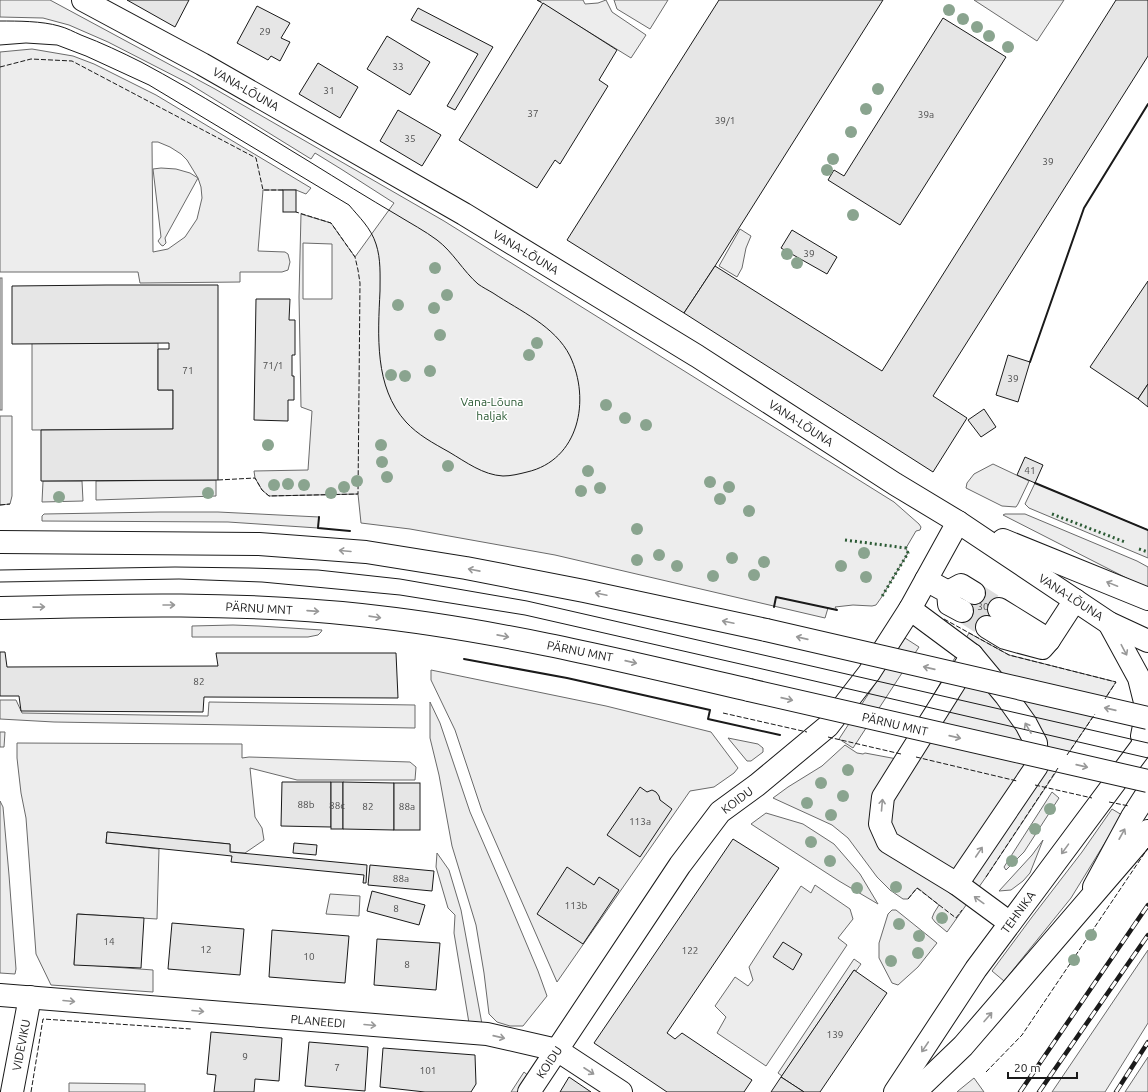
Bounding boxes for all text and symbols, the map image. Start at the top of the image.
house number: 29 [259,26,271,37]
house number: 33 [392,61,404,72]
street label: VANA-LÕUNA [211,65,282,113]
house number: 31 [323,85,335,96]
house number: 37 [527,108,539,119]
house number: 39a [918,109,934,120]
house number: 39/1 [715,115,735,126]
house number: 35 [404,133,416,144]
house number: 39 [1042,156,1054,167]
street label: VANA-LÕUNA [491,227,561,277]
house number: 39 [803,248,815,259]
house number: 71/1 [263,360,283,371]
house number: 71 [182,365,194,376]
house number: 39 [1007,373,1019,384]
park label: Vana-Lõuna haljak [460,395,524,422]
street label: VANA-LÕUNA [766,397,836,449]
house number: 41 [1024,465,1036,476]
one-way arrow [339,547,352,554]
one-way arrow [467,566,480,574]
street label: VANA-LÕUNA [1036,571,1106,623]
one-way arrow [1106,580,1118,588]
one-way arrow [595,590,608,598]
street label: PÄRNU MNT [225,600,293,616]
one-way arrow [162,601,175,609]
house number: 30 [977,601,989,612]
one-way arrow [32,603,45,611]
one-way arrow [306,608,319,615]
one-way arrow [368,613,381,621]
one-way arrow [722,617,735,625]
one-way arrow [497,632,510,640]
one-way arrow [796,634,809,642]
street label: PÄRNU MNT [546,638,615,664]
one-way arrow [1121,644,1129,656]
one-way arrow [624,659,637,666]
one-way arrow [923,663,936,671]
house number: 82 [193,676,205,687]
one-way arrow [781,695,794,703]
one-way arrow [1104,705,1117,713]
street label: PÄRNU MNT [861,710,929,738]
one-way arrow [1023,722,1031,734]
one-way arrow [948,734,961,742]
one-way arrow [1075,763,1088,771]
street label: KOIDU [719,784,755,816]
house number: 88b [297,799,315,810]
one-way arrow [878,799,885,812]
house number: 88c [329,800,345,811]
house number: 82 [362,801,374,812]
house number: 88a [399,801,415,812]
house number: 113a [629,816,651,827]
one-way arrow [1119,828,1127,840]
one-way arrow [1061,843,1069,854]
one-way arrow [975,847,983,858]
house number: 88a [393,873,409,884]
street label: TEHNIKA [998,888,1038,936]
one-way arrow [973,896,984,904]
house number: 113b [565,900,588,911]
house number: 8 [393,903,399,914]
house number: 14 [103,936,115,947]
house number: 12 [200,944,212,955]
house number: 122 [682,945,698,956]
house number: 10 [303,951,315,962]
house number: 8 [404,959,410,970]
one-way arrow [62,997,75,1004]
one-way arrow [191,1008,204,1015]
street label: PLANEEDI [290,1012,346,1030]
one-way arrow [984,1012,993,1022]
street label: VIDEVIKU [10,1018,32,1072]
one-way arrow [363,1021,376,1028]
house number: 139 [827,1029,843,1040]
one-way arrow [492,1034,505,1042]
one-way arrow [921,1041,929,1052]
street label: KOIDU [534,1043,564,1081]
house number: 9 [242,1051,248,1062]
scale bar [1008,1054,1077,1080]
text: 20 m [1014,1061,1041,1074]
house number: 7 [334,1062,340,1073]
house number: 101 [420,1065,436,1076]
one-way arrow [583,1067,594,1075]

